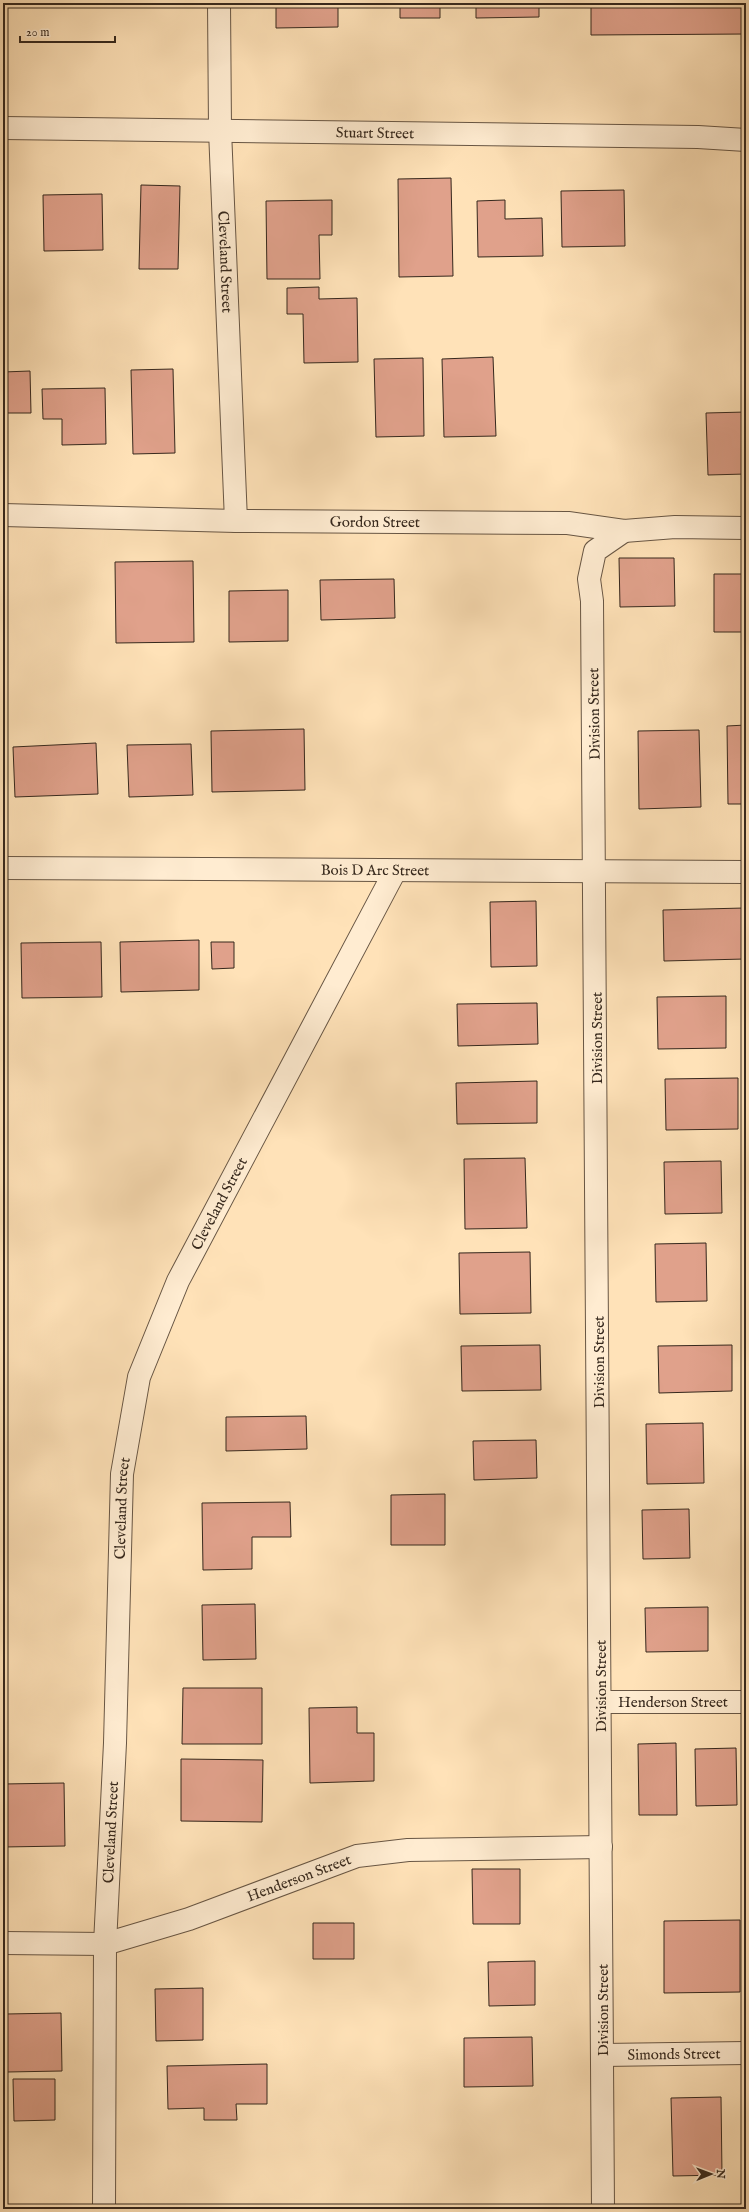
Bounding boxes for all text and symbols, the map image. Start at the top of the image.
scale bar [20,18,115,44]
text: 20 m [26,25,49,40]
street label: Stuart Street [336,123,414,143]
street label: Cleveland Street [213,210,236,313]
street label: Gordon Street [330,513,420,532]
street label: Division Street [584,668,605,760]
street label: Bois D Arc Street [321,861,429,880]
street label: Division Street [588,992,607,1084]
street label: Cleveland Street [187,1154,252,1254]
street label: Division Street [590,1316,609,1408]
street label: Cleveland Street [111,1456,135,1560]
street label: Division Street [592,1640,611,1732]
street label: Henderson Street [618,1693,728,1712]
street label: Cleveland Street [99,1781,123,1884]
street label: Henderson Street [244,1850,354,1906]
street label: Division Street [594,1964,613,2056]
street label: Simonds Street [627,2044,721,2065]
north arrow [691,2154,731,2194]
text: N [713,2168,727,2179]

